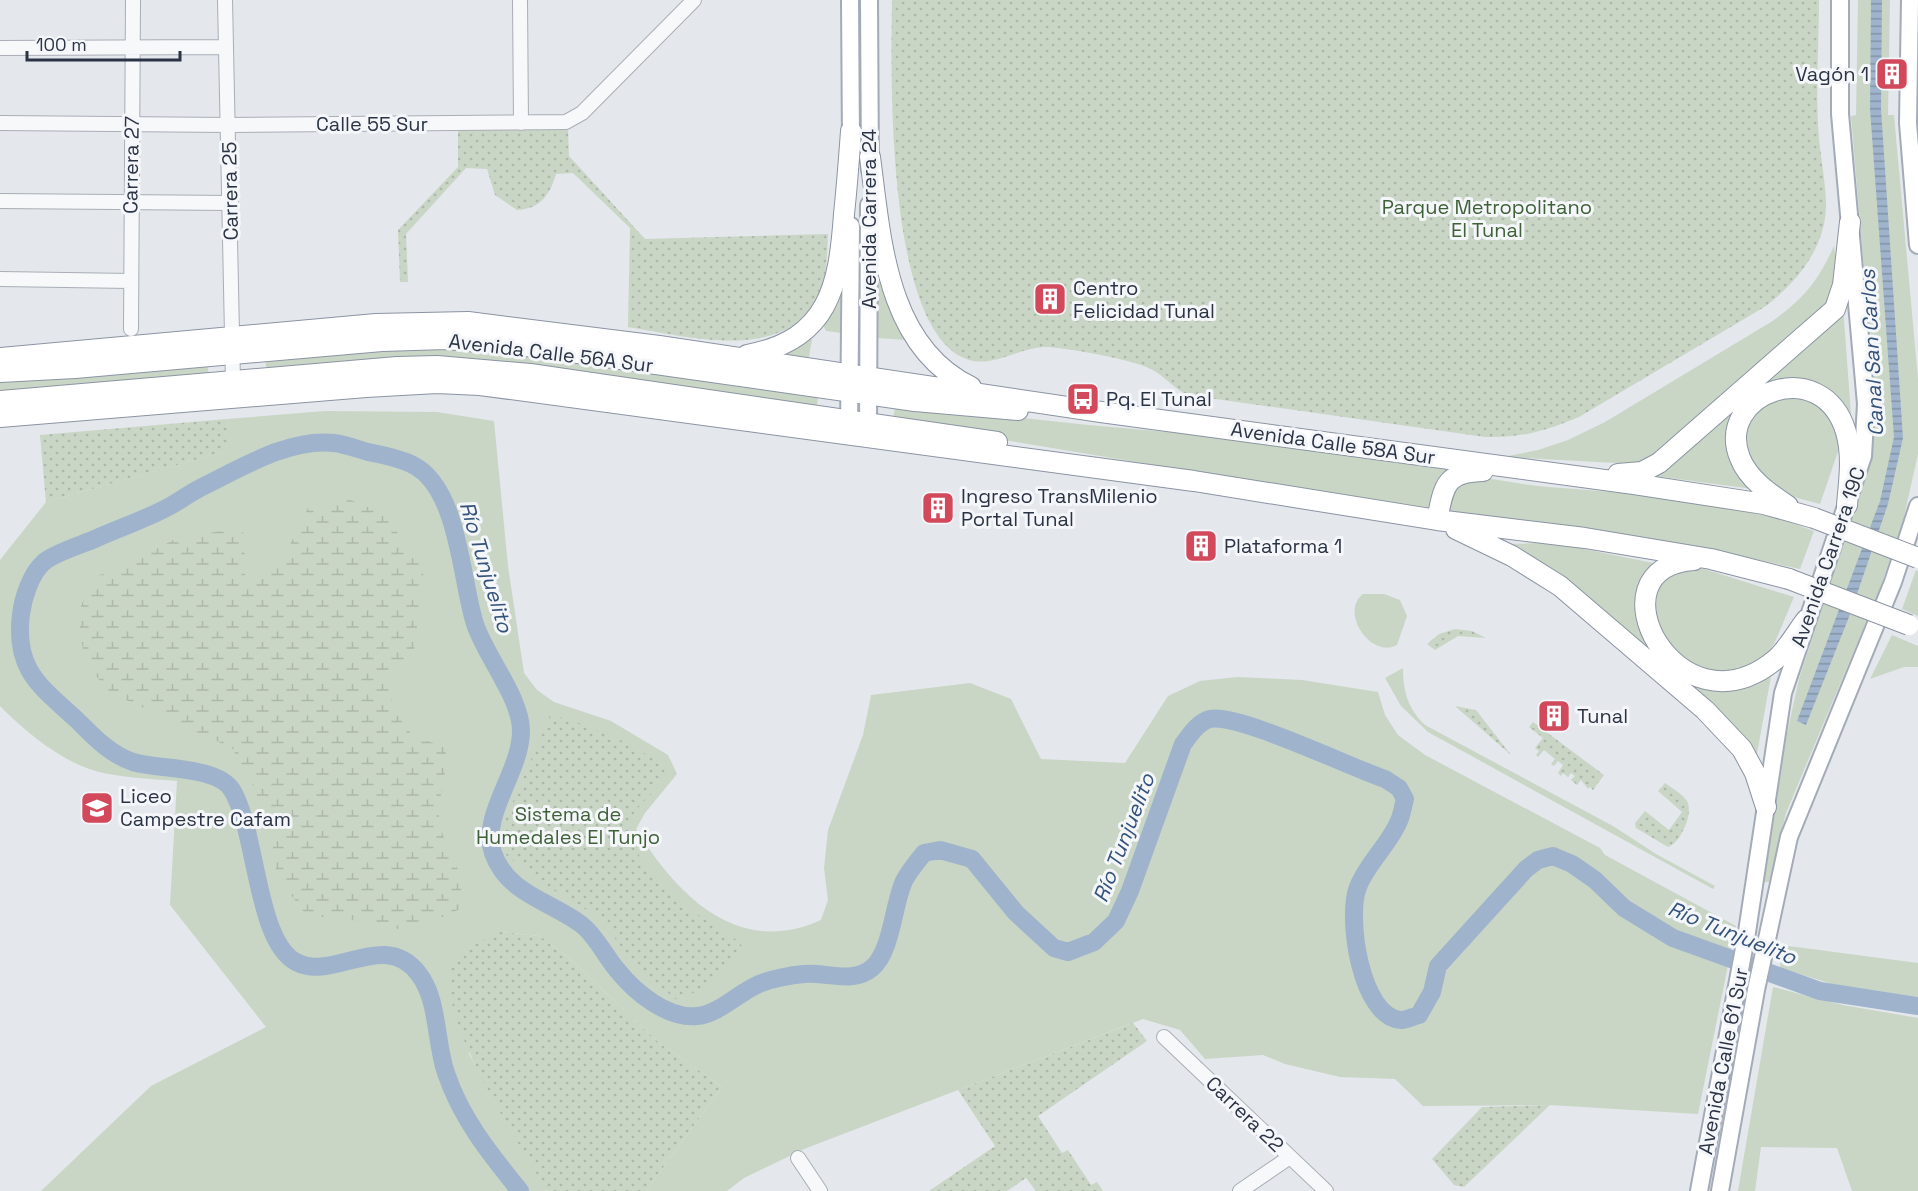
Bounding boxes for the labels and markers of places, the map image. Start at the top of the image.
building icon: Vagón 1 [1874,56,1910,92]
place label: Vagón 1 [1795,61,1869,87]
place label: Centro Felicidad Tunal [1073,275,1215,324]
building icon: Centro Felicidad Tunal [1032,281,1068,317]
bus stop icon: Pq. El Tunal [1065,381,1101,417]
place label: Pq. El Tunal [1106,386,1212,412]
place label: Ingreso TransMilenio Portal Tunal [961,483,1158,532]
building icon: Ingreso TransMilenio Portal Tunal [920,490,956,526]
building icon: Plataforma 1 [1183,528,1219,564]
place label: Plataforma 1 [1224,533,1342,559]
building icon: Tunal [1536,698,1572,734]
place label: Tunal [1577,703,1628,729]
place label: Liceo Campestre Cafam [120,783,291,832]
school or university icon: Liceo Campestre Cafam [79,790,115,826]

